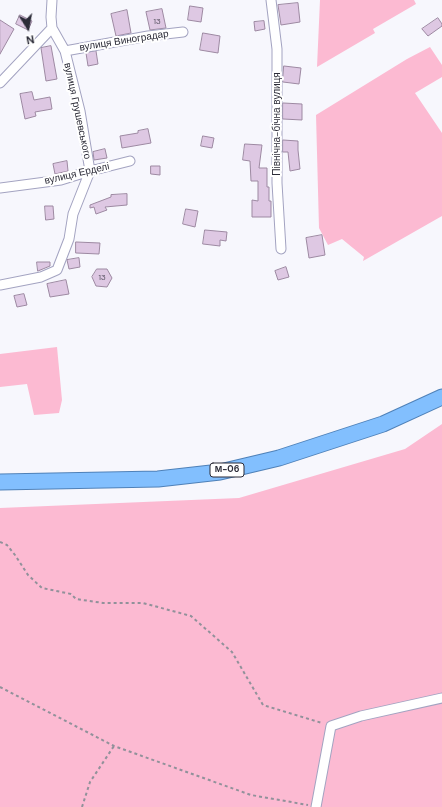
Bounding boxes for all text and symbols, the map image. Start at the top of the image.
north arrow [8,8,48,48]
house number: 13 [153,17,161,27]
street label: вулиця Виноградар [79,28,169,54]
text: N [25,32,36,47]
street label: вулиця Грушевського [61,62,93,160]
street label: Північна-бічна вулиця [271,72,283,176]
street label: вулиця Ерделі [43,161,111,187]
house number: 13 [98,273,106,283]
road number: М-06 [210,463,244,477]

